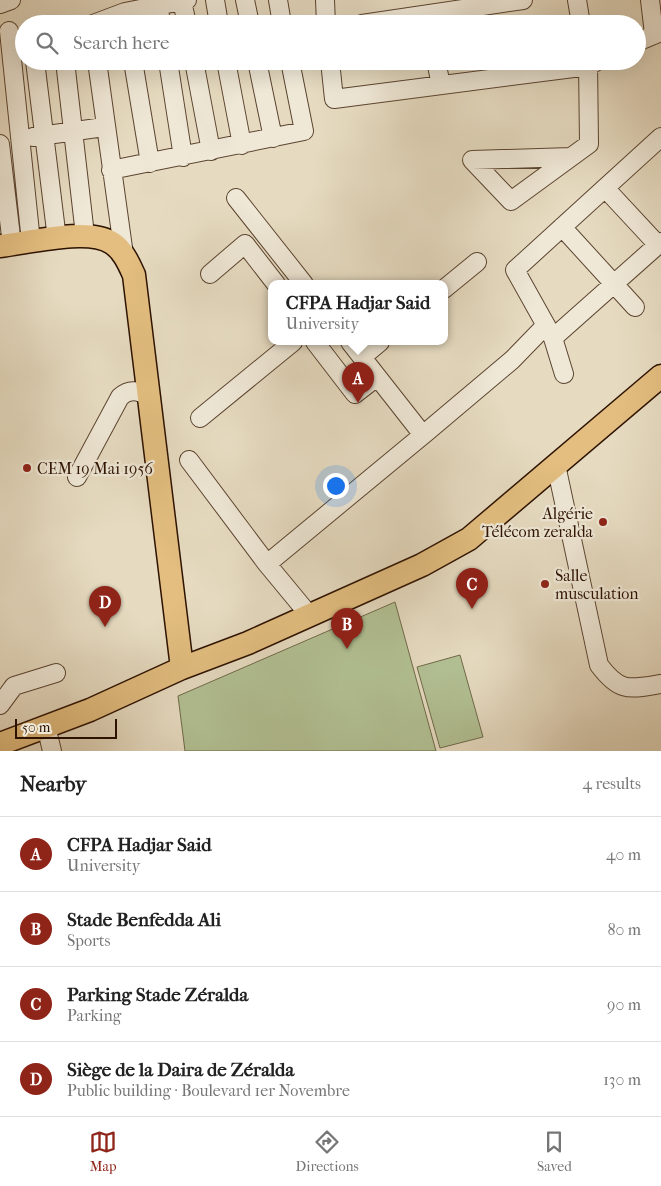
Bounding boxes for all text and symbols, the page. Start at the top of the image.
search box [15,15,646,70]
icon: search [33,29,61,57]
text: Search here [73,32,169,54]
popup [268,280,448,345]
text: CFPA Hadjar Said [286,292,430,314]
text: University [286,314,359,333]
pin: A [342,362,374,403]
place label: CEM 19 Mai 1956 [37,459,153,478]
marker: CEM 19 Mai 1956 [21,462,33,474]
your location [323,473,349,499]
place label: Algérie Télécom zeralda [482,504,594,541]
marker: Algérie Télécom zeralda [597,516,609,528]
place label: Salle musculation [555,566,639,603]
pin: C [456,568,488,609]
marker: Salle musculation [539,578,551,590]
pin: D [89,586,121,627]
pin: B [331,608,363,649]
scale bar [15,716,118,739]
text: 50 m [22,719,50,736]
text: Nearby [20,772,86,796]
text: 4 results [583,774,641,793]
text: CFPA Hadjar Said [67,834,212,856]
text: A [31,845,41,864]
text: 40 m [606,845,641,864]
text: University [67,856,140,875]
text: Stade Benfedda Ali [67,909,221,931]
text: B [31,920,41,939]
text: 80 m [607,920,641,939]
text: Sports [67,931,110,950]
text: Parking Stade Zéralda [67,984,248,1006]
text: C [31,995,41,1014]
text: 90 m [607,995,641,1014]
text: Parking [67,1006,121,1025]
text: Siège de la Daira de Zéralda [67,1059,294,1081]
text: D [30,1070,42,1089]
text: 130 m [603,1070,641,1089]
text: Public building · Boulevard 1er Novembre [67,1081,350,1100]
tab: Map [89,1128,117,1175]
tab: Directions [296,1128,359,1175]
tab: Saved [537,1128,572,1175]

